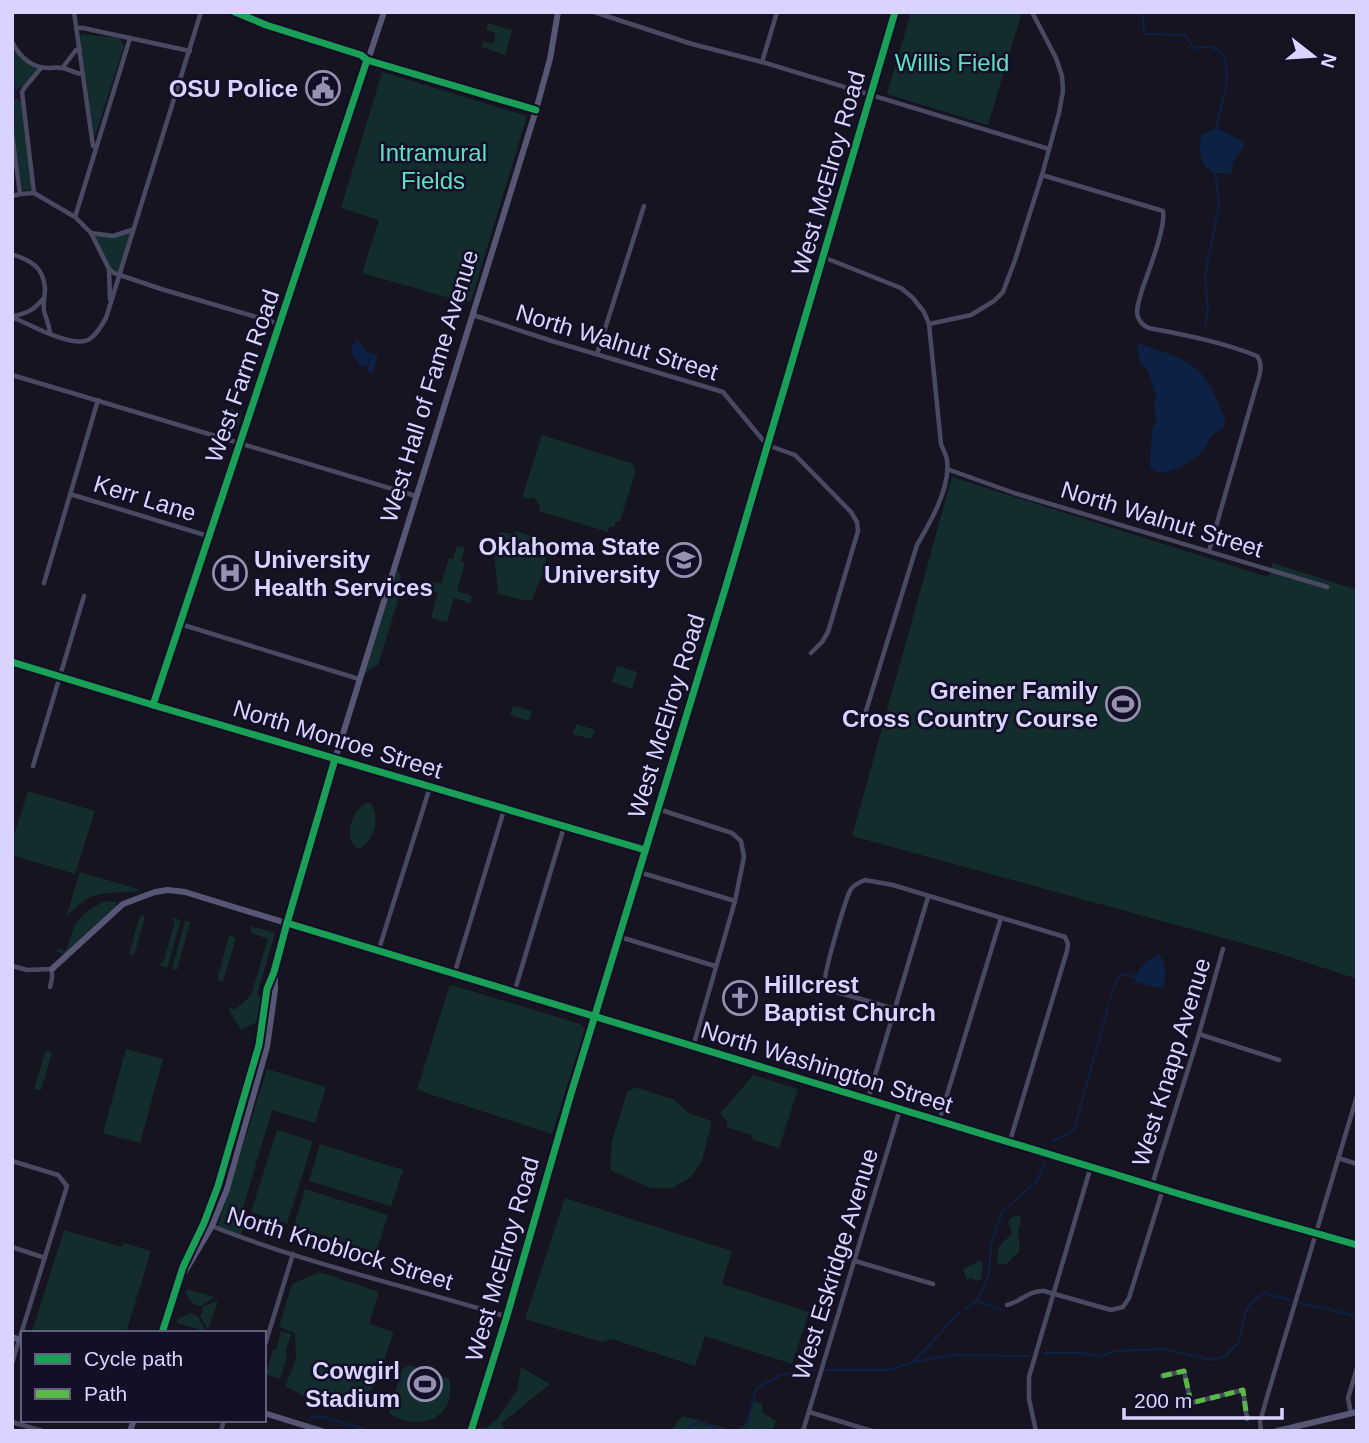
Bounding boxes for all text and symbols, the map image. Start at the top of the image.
north arrow [1278,21,1348,91]
park label: Willis Field [895,49,1009,76]
text: N [1317,51,1341,70]
street label: West McElroy Road [786,68,870,278]
public building icon: OSU Police [304,69,342,107]
place label: OSU Police [169,75,298,102]
park label: Intramural Fields [379,139,487,194]
street label: West Hall of Fame Avenue [375,247,483,525]
street label: West Farm Road [200,286,284,466]
street label: North Walnut Street [513,298,722,386]
street label: Kerr Lane [91,470,199,526]
street label: North Walnut Street [1058,475,1267,563]
place label: Oklahoma State University [479,533,661,588]
school or university icon: Oklahoma State University [665,541,703,579]
place label: University Health Services [254,546,433,601]
hospital icon: University Health Services [211,554,249,592]
street label: West McElroy Road [622,611,710,821]
place label: Greiner Family Cross Country Course [842,677,1099,732]
sports icon: Greiner Family Cross Country Course [1104,685,1142,723]
street label: North Monroe Street [230,694,446,784]
street label: West Knapp Avenue [1126,954,1216,1170]
place label: Hillcrest Baptist Church [764,971,936,1026]
church icon: Hillcrest Baptist Church [721,979,759,1017]
street label: North Washington Street [698,1016,956,1118]
street label: West Eskridge Avenue [787,1145,883,1383]
street label: West McElroy Road [460,1154,544,1364]
street label: North Knoblock Street [224,1201,457,1295]
legend [21,1331,266,1422]
text: Cycle path [84,1347,183,1370]
place label: Cowgirl Stadium [305,1357,400,1412]
sports icon: Cowgirl Stadium [406,1365,444,1403]
scale bar [1124,1376,1282,1420]
text: Path [84,1382,127,1405]
text: 200 m [1134,1389,1192,1412]

